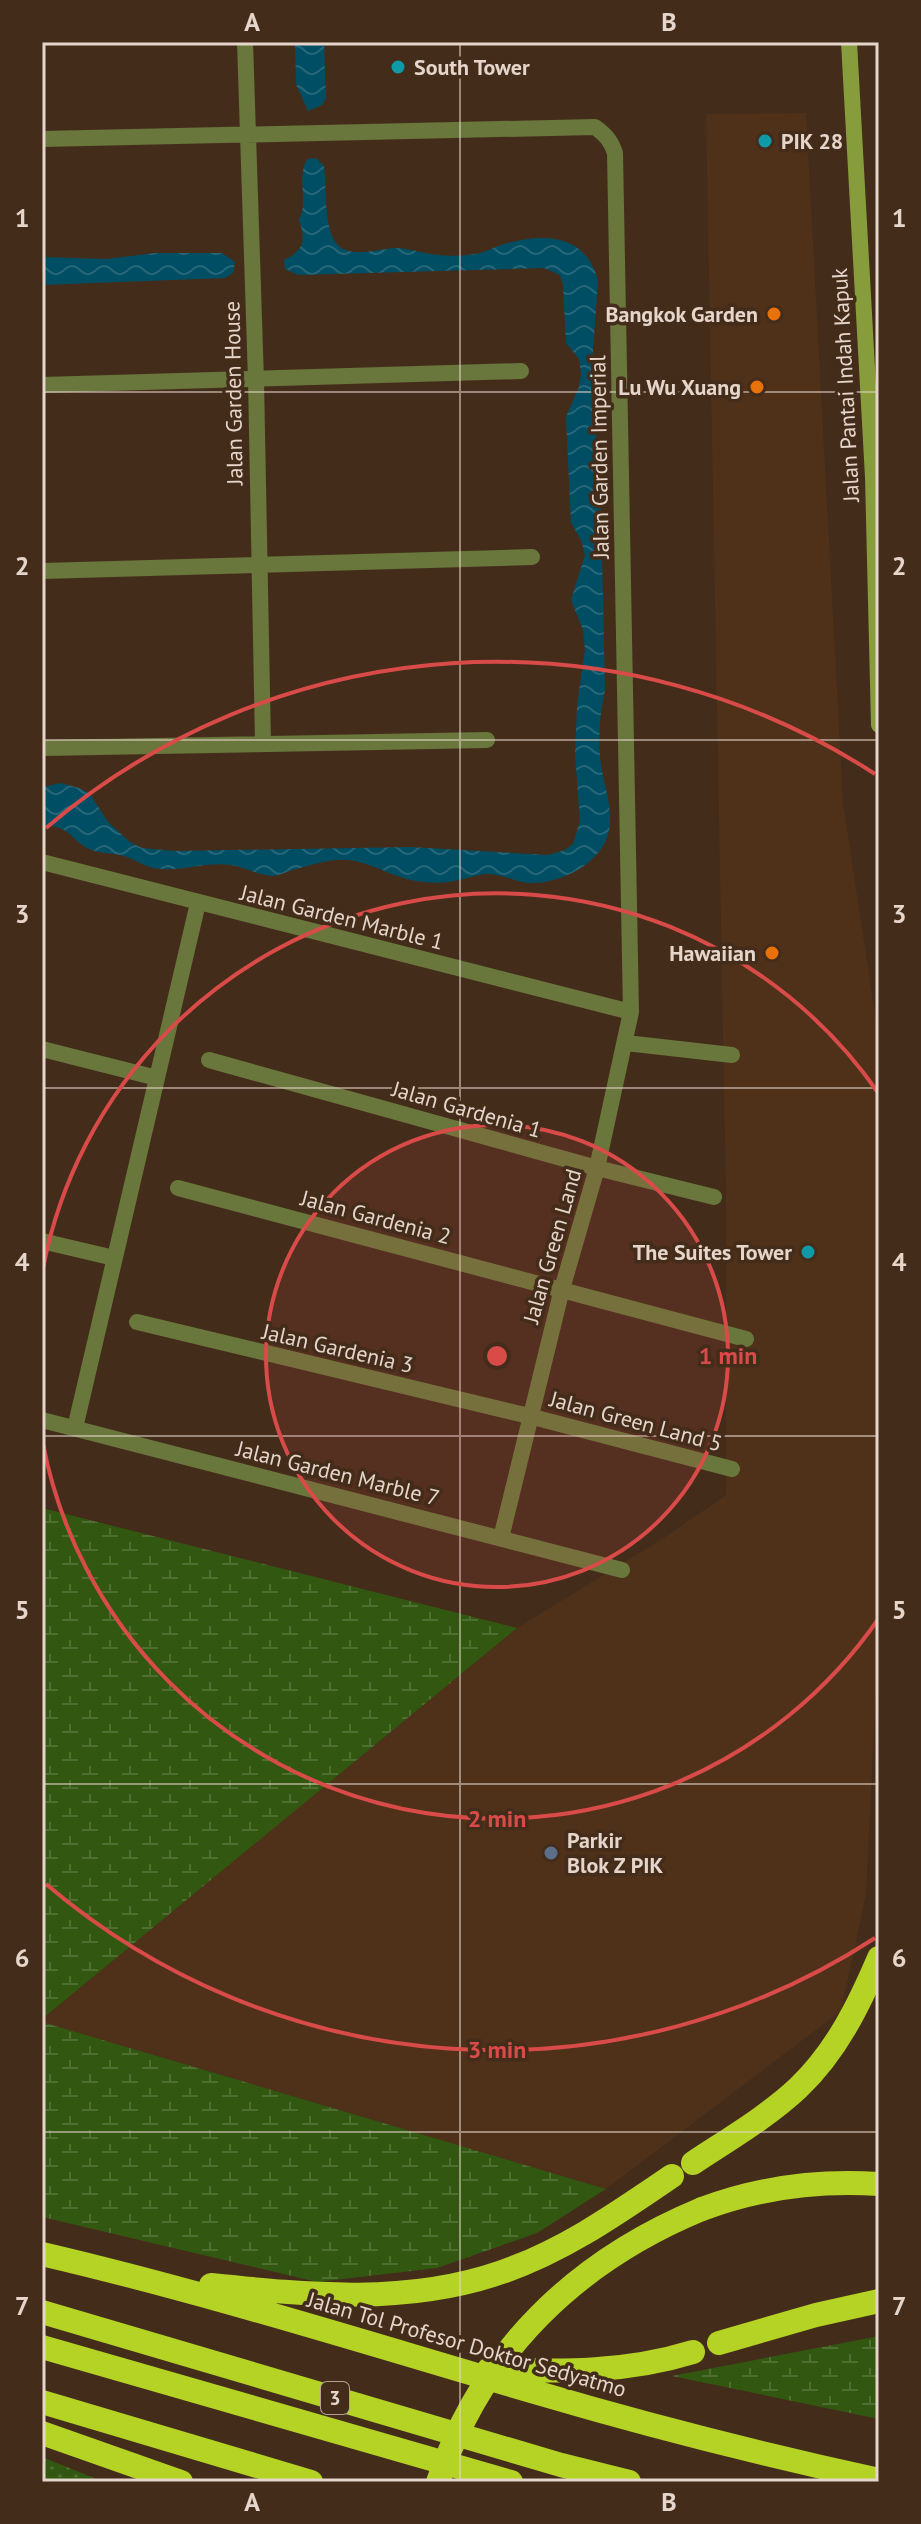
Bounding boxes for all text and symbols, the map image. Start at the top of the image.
text: A [244,5,260,38]
text: B [661,5,677,38]
place label: South Tower [414,53,530,81]
marker: South Tower [389,58,407,76]
place label: PIK 28 [781,127,843,155]
marker: PIK 28 [756,132,774,150]
text: 1 [15,201,29,234]
text: 1 [892,201,906,234]
street label: Jalan Pantai Indah Kapuk [825,267,865,504]
place label: Bangkok Garden [605,300,758,328]
street label: Jalan Garden House [217,301,249,486]
marker: Bangkok Garden [765,305,783,323]
street label: Jalan Garden Imperial [583,355,615,560]
place label: Lu Wu Xuang [618,373,741,401]
marker: Lu Wu Xuang [748,378,766,396]
text: 2 [15,549,29,582]
text: 2 [892,549,906,582]
street label: Jalan Garden Marble 1 [236,878,447,956]
text: 3 [15,897,29,930]
text: 3 [892,897,906,930]
place label: Hawaiian [669,939,756,967]
marker: Hawaiian [763,944,781,962]
street label: Jalan Gardenia 1 [388,1074,545,1144]
street label: Jalan Green Land [516,1166,587,1327]
street label: Jalan Gardenia 2 [297,1183,454,1250]
place label: The Suites Tower [633,1238,792,1266]
marker: The Suites Tower [799,1243,817,1261]
text: 4 [15,1245,30,1278]
text: 4 [892,1245,907,1278]
street label: Jalan Gardenia 3 [259,1317,416,1379]
text: 1 min [699,1340,757,1371]
centre of rings [483,1342,511,1370]
street label: Jalan Green Land 5 [546,1384,725,1457]
street label: Jalan Garden Marble 7 [232,1434,443,1512]
text: 5 [15,1593,29,1626]
text: 5 [892,1593,906,1626]
text: 2 min [468,1803,526,1834]
place label: Parkir Blok Z PIK [567,1826,664,1879]
marker: Parkir Blok Z PIK [542,1844,560,1862]
text: 6 [15,1941,29,1974]
text: 6 [892,1941,906,1974]
text: 3 min [468,2034,526,2065]
street label: Jalan Tol Profesor Doktor Sedyatmo [303,2285,630,2403]
text: 7 [15,2289,29,2322]
text: 7 [892,2289,906,2322]
road number: 3 [321,2382,349,2414]
text: A [244,2485,260,2518]
text: B [661,2485,677,2518]

